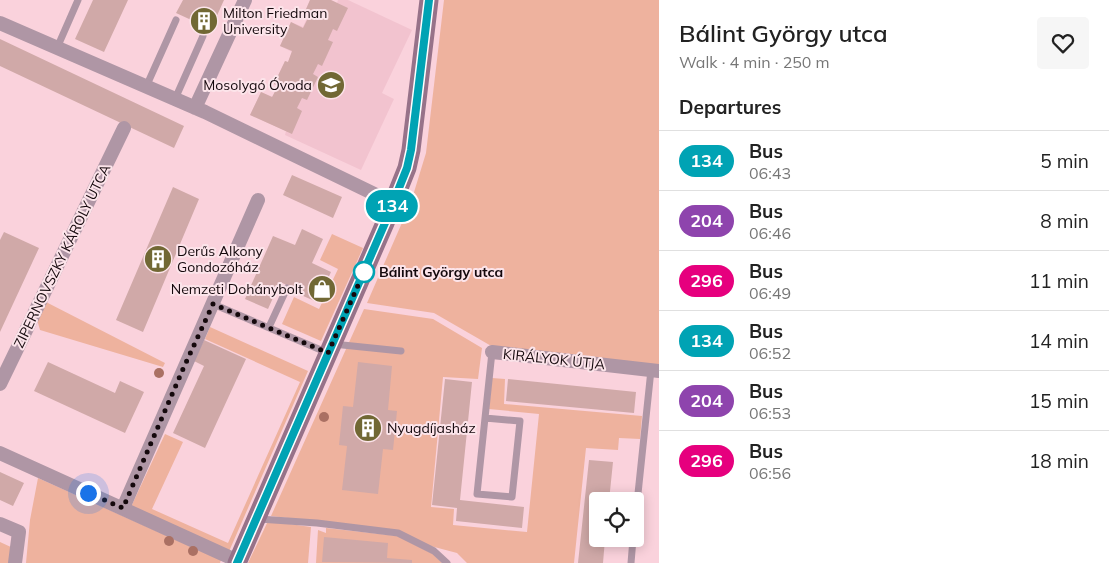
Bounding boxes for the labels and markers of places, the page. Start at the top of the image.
place label: Milton Friedman University [223,4,327,38]
building icon: Milton Friedman University [189,6,219,36]
school or university icon: Mosolygó Óvoda [316,70,346,100]
place label: Mosolygó Óvoda [203,76,312,94]
place label: Derűs Alkony Gondozóház [177,242,264,276]
building icon: Derűs Alkony Gondozóház [143,244,173,274]
marker: Bálint György utca [353,261,375,283]
place label: Bálint György utca [379,263,503,281]
shop icon: Nemzeti Dohánybolt [307,274,337,304]
place label: Nemzeti Dohánybolt [171,280,303,298]
building icon: Nyugdíjasház [353,413,383,443]
place label: Nyugdíjasház [387,419,476,437]

